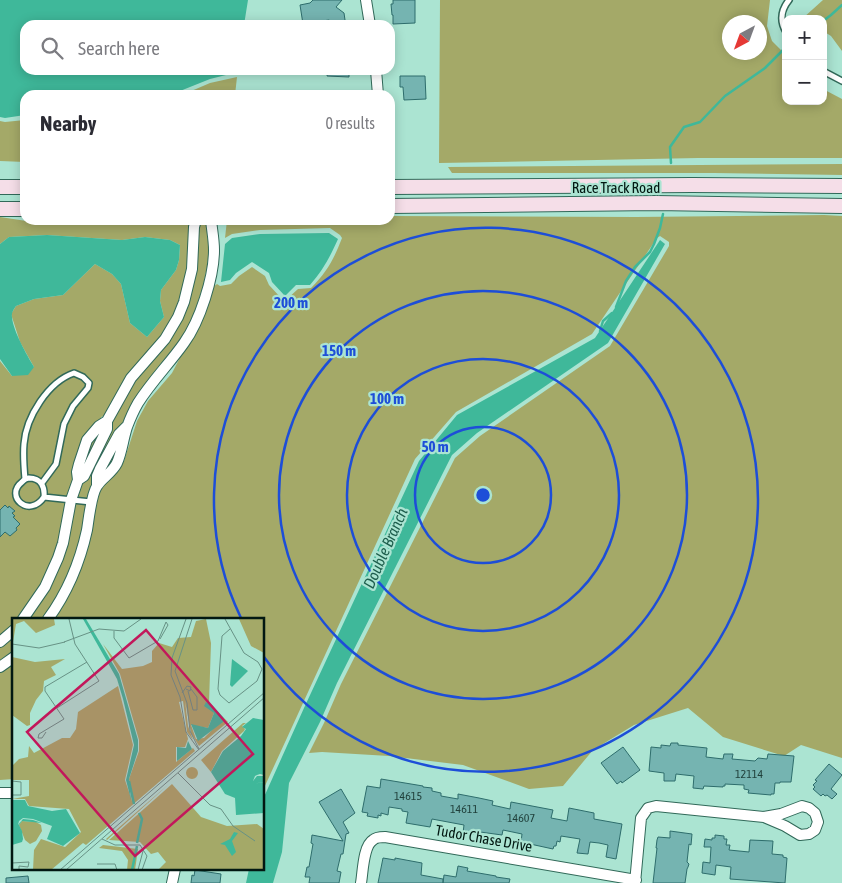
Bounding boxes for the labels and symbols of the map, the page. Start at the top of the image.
north arrow [722,15,767,60]
street label: Race Track Road [572,179,660,196]
text: 200 m [274,294,308,311]
text: 150 m [322,342,356,359]
text: 100 m [370,390,404,407]
text: 50 m [422,438,449,455]
centre of rings [474,486,492,504]
water label: Double Branch [359,505,411,591]
inset map [12,618,265,870]
house number: 12114 [735,767,763,781]
house number: 14615 [394,789,422,803]
house number: 14611 [450,802,478,816]
house number: 14607 [507,811,535,825]
street label: Tudor Chase Drive [434,821,534,855]

